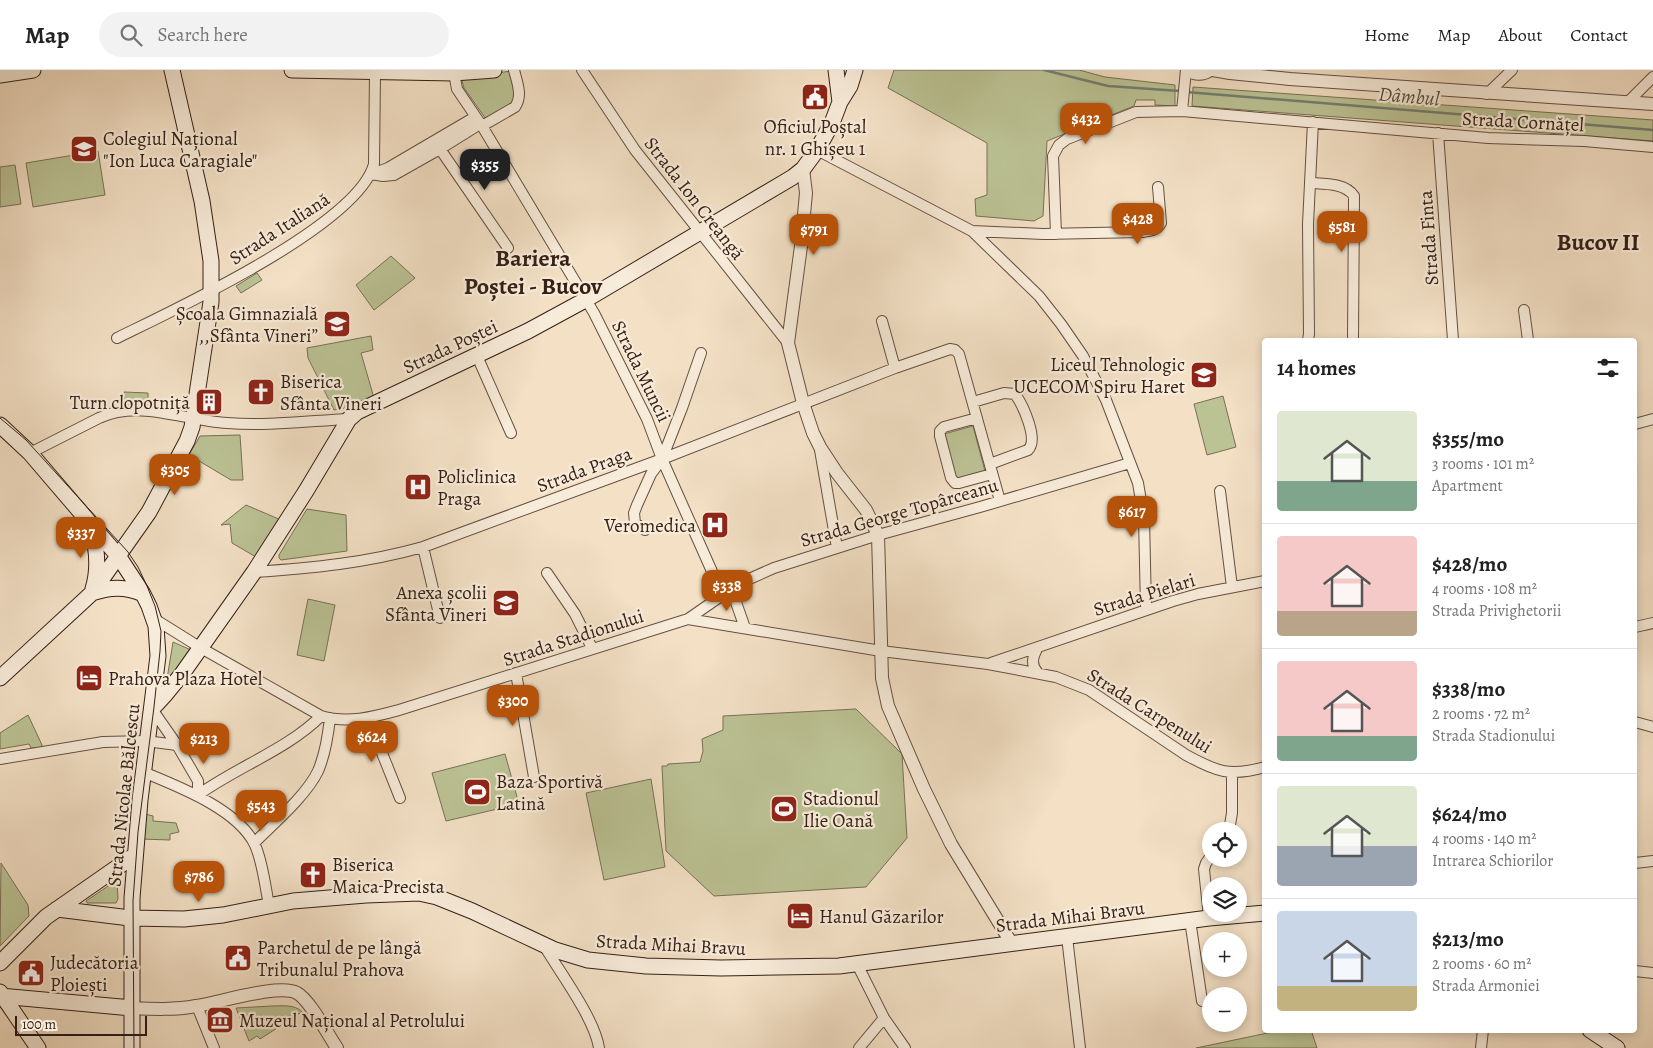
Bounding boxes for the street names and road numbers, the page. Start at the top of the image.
street label: Strada Cornățel [1461,106,1585,138]
street label: Strada Ion Creangă [638,132,751,266]
street label: Strada Italiană [224,186,335,271]
street label: Strada Finta [1413,189,1445,286]
street label: Strada Poștei [399,314,502,380]
street label: Strada Muncii [605,316,677,427]
street label: Strada Praga [533,441,636,499]
street label: Strada George Topârceanu [797,472,1002,554]
street label: Strada Pielari [1090,567,1198,623]
street label: Strada Stadionului [500,603,647,673]
street label: Strada Carpenului [1082,662,1217,760]
street label: Strada Nicolae Bălcescu [101,702,147,888]
street label: Strada Mihai Bravu [994,895,1147,939]
street label: Strada Mihai Bravu [595,928,747,962]

